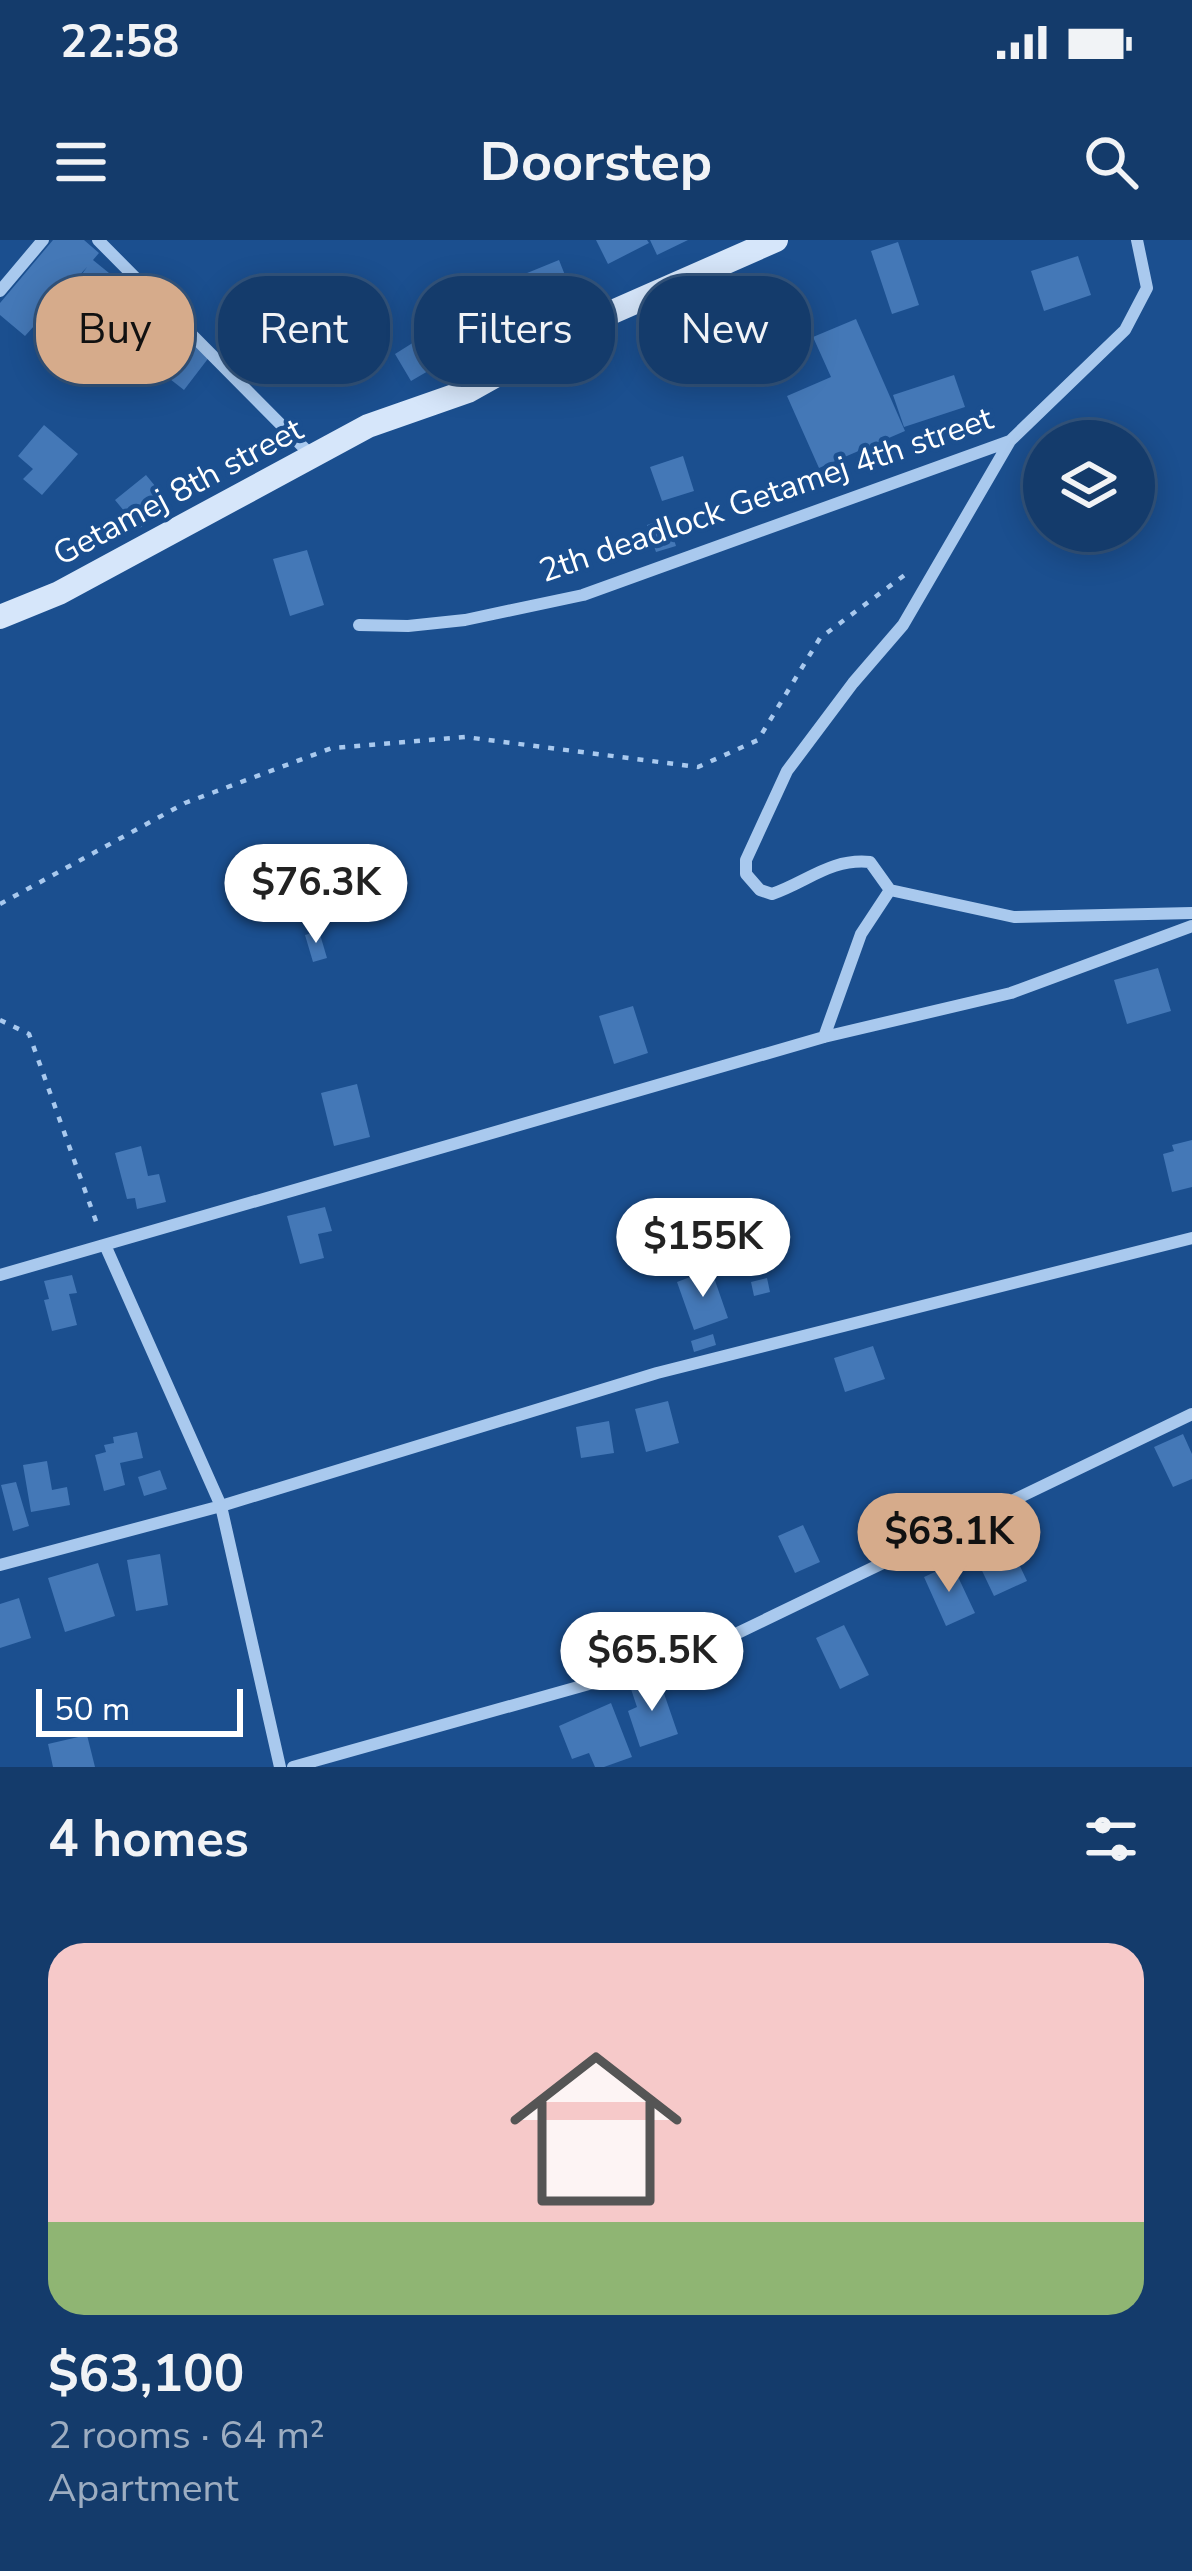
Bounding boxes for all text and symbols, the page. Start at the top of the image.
text: 22:58 [60,12,179,73]
text: Doorstep [480,125,712,199]
icon: menu [48,129,114,195]
icon: search [1078,129,1144,195]
chip: Buy [36,276,194,384]
chip: Rent [218,276,390,384]
chip: Filters [414,276,615,384]
chip: New [639,276,811,384]
street label: 2th deadlock Getamej 4th street [533,396,999,594]
street label: Getamej 8th street [45,407,311,577]
map controls [1023,420,1155,552]
button: layers [1023,420,1155,552]
pin: $76.3K [218,844,414,946]
text: $76.3K [251,856,381,909]
pin: $155K [619,1198,787,1300]
text: $155K [643,1210,763,1263]
pin: $63.1K [851,1493,1047,1595]
text: $63.1K [884,1505,1014,1558]
pin: $65.5K [554,1612,750,1714]
text: $65.5K [587,1624,717,1677]
scale bar [36,1683,243,1736]
text: 50 m [54,1687,130,1732]
text: 4 homes [48,1804,249,1874]
icon: filters [1078,1806,1144,1872]
icon: home [488,2021,704,2237]
text: $63,100 [48,2339,244,2409]
text: 2 rooms · 64 m² [48,2409,325,2462]
text: Apartment [48,2462,238,2515]

